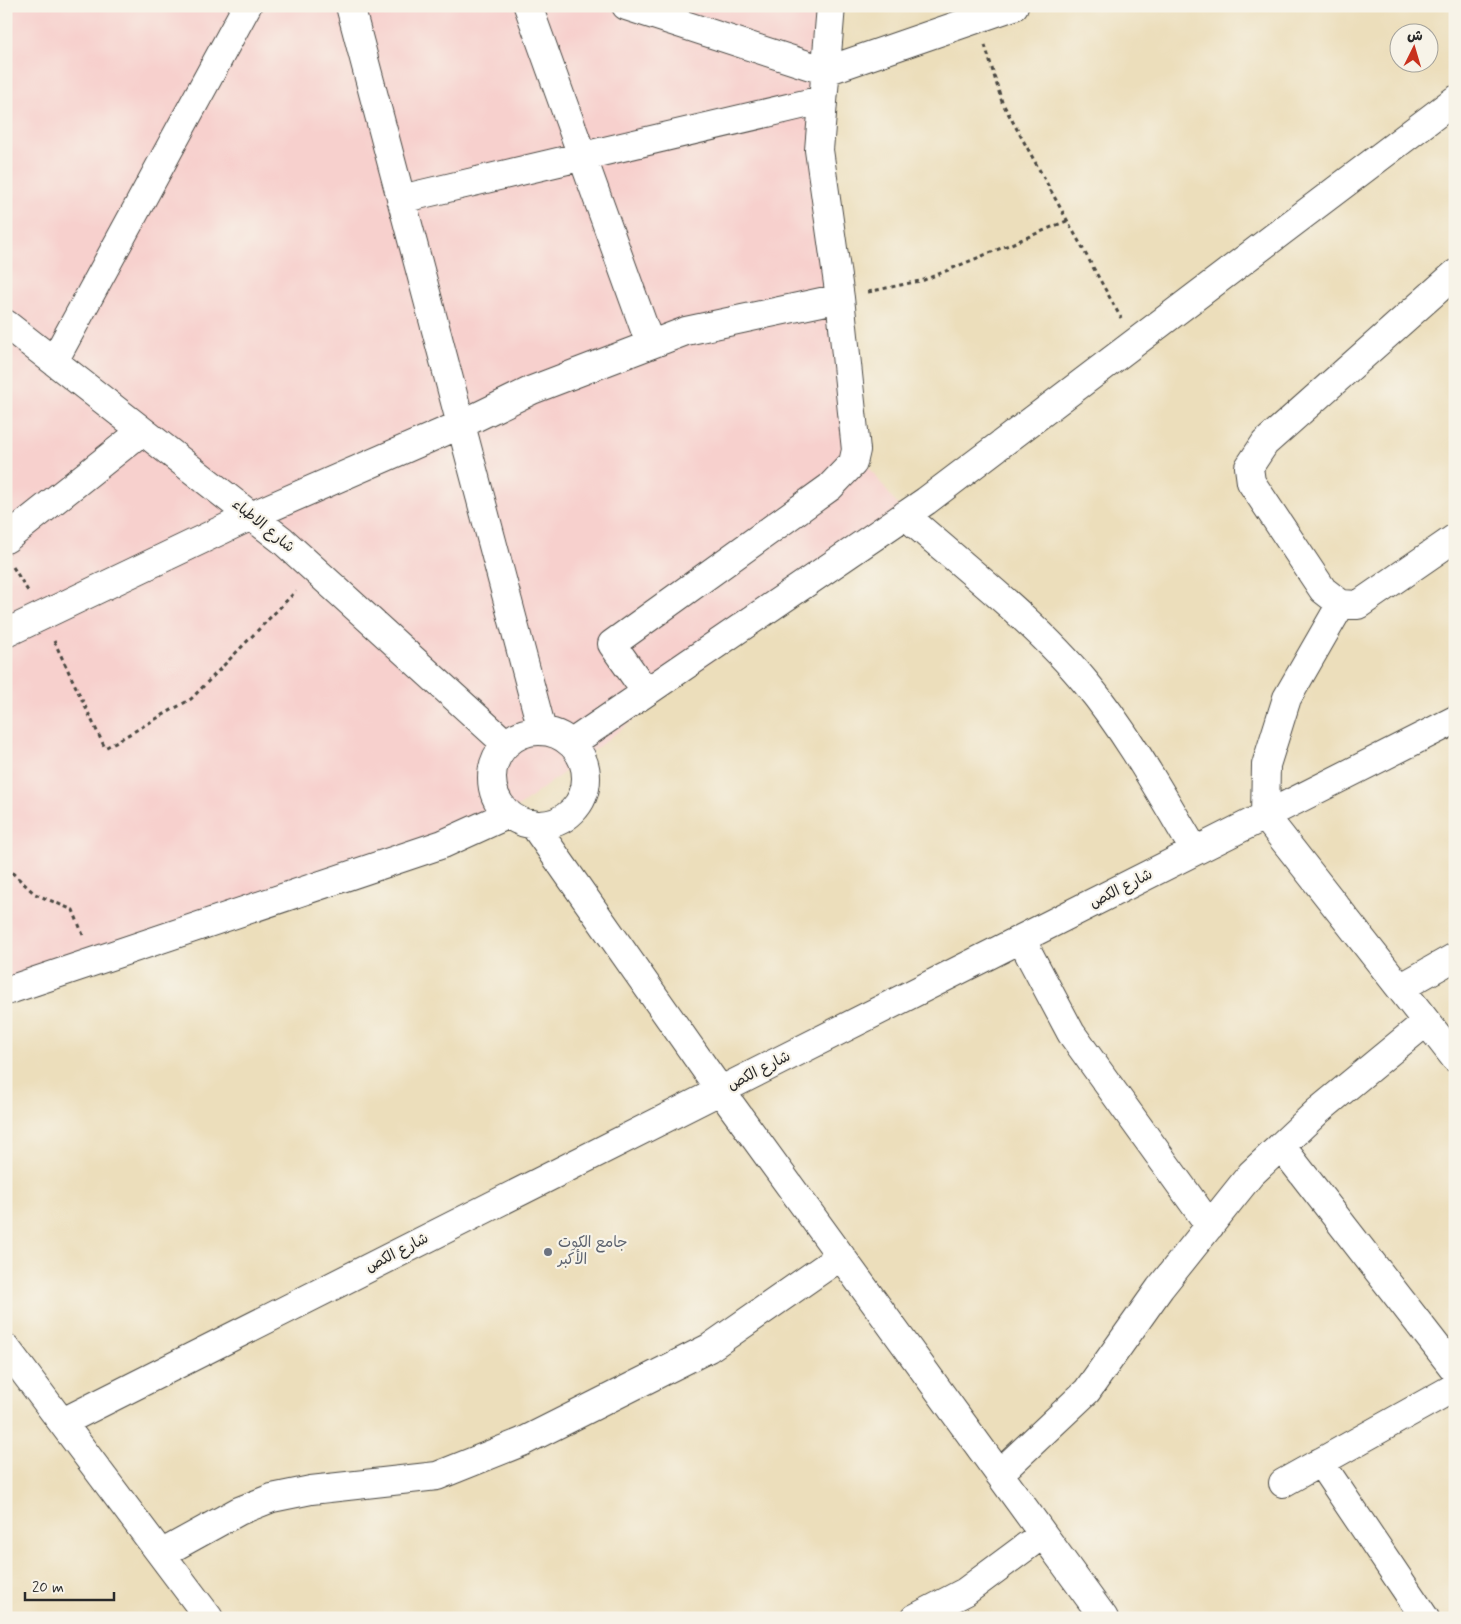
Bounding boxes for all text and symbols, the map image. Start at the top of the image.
north arrow [1388,22,1438,72]
text: ش [1407,26,1424,46]
street label: شارع الاطباء [227,495,299,557]
street label: شارع الكص [1086,865,1156,913]
street label: شارع الكص [724,1047,794,1095]
street label: شارع الكص [362,1229,432,1277]
place label: جامع الكوت الأكبر [556,1233,628,1270]
marker: جامع الكوت الأكبر [542,1246,554,1258]
scale bar [25,1569,114,1601]
text: 20 m [32,1578,64,1598]

